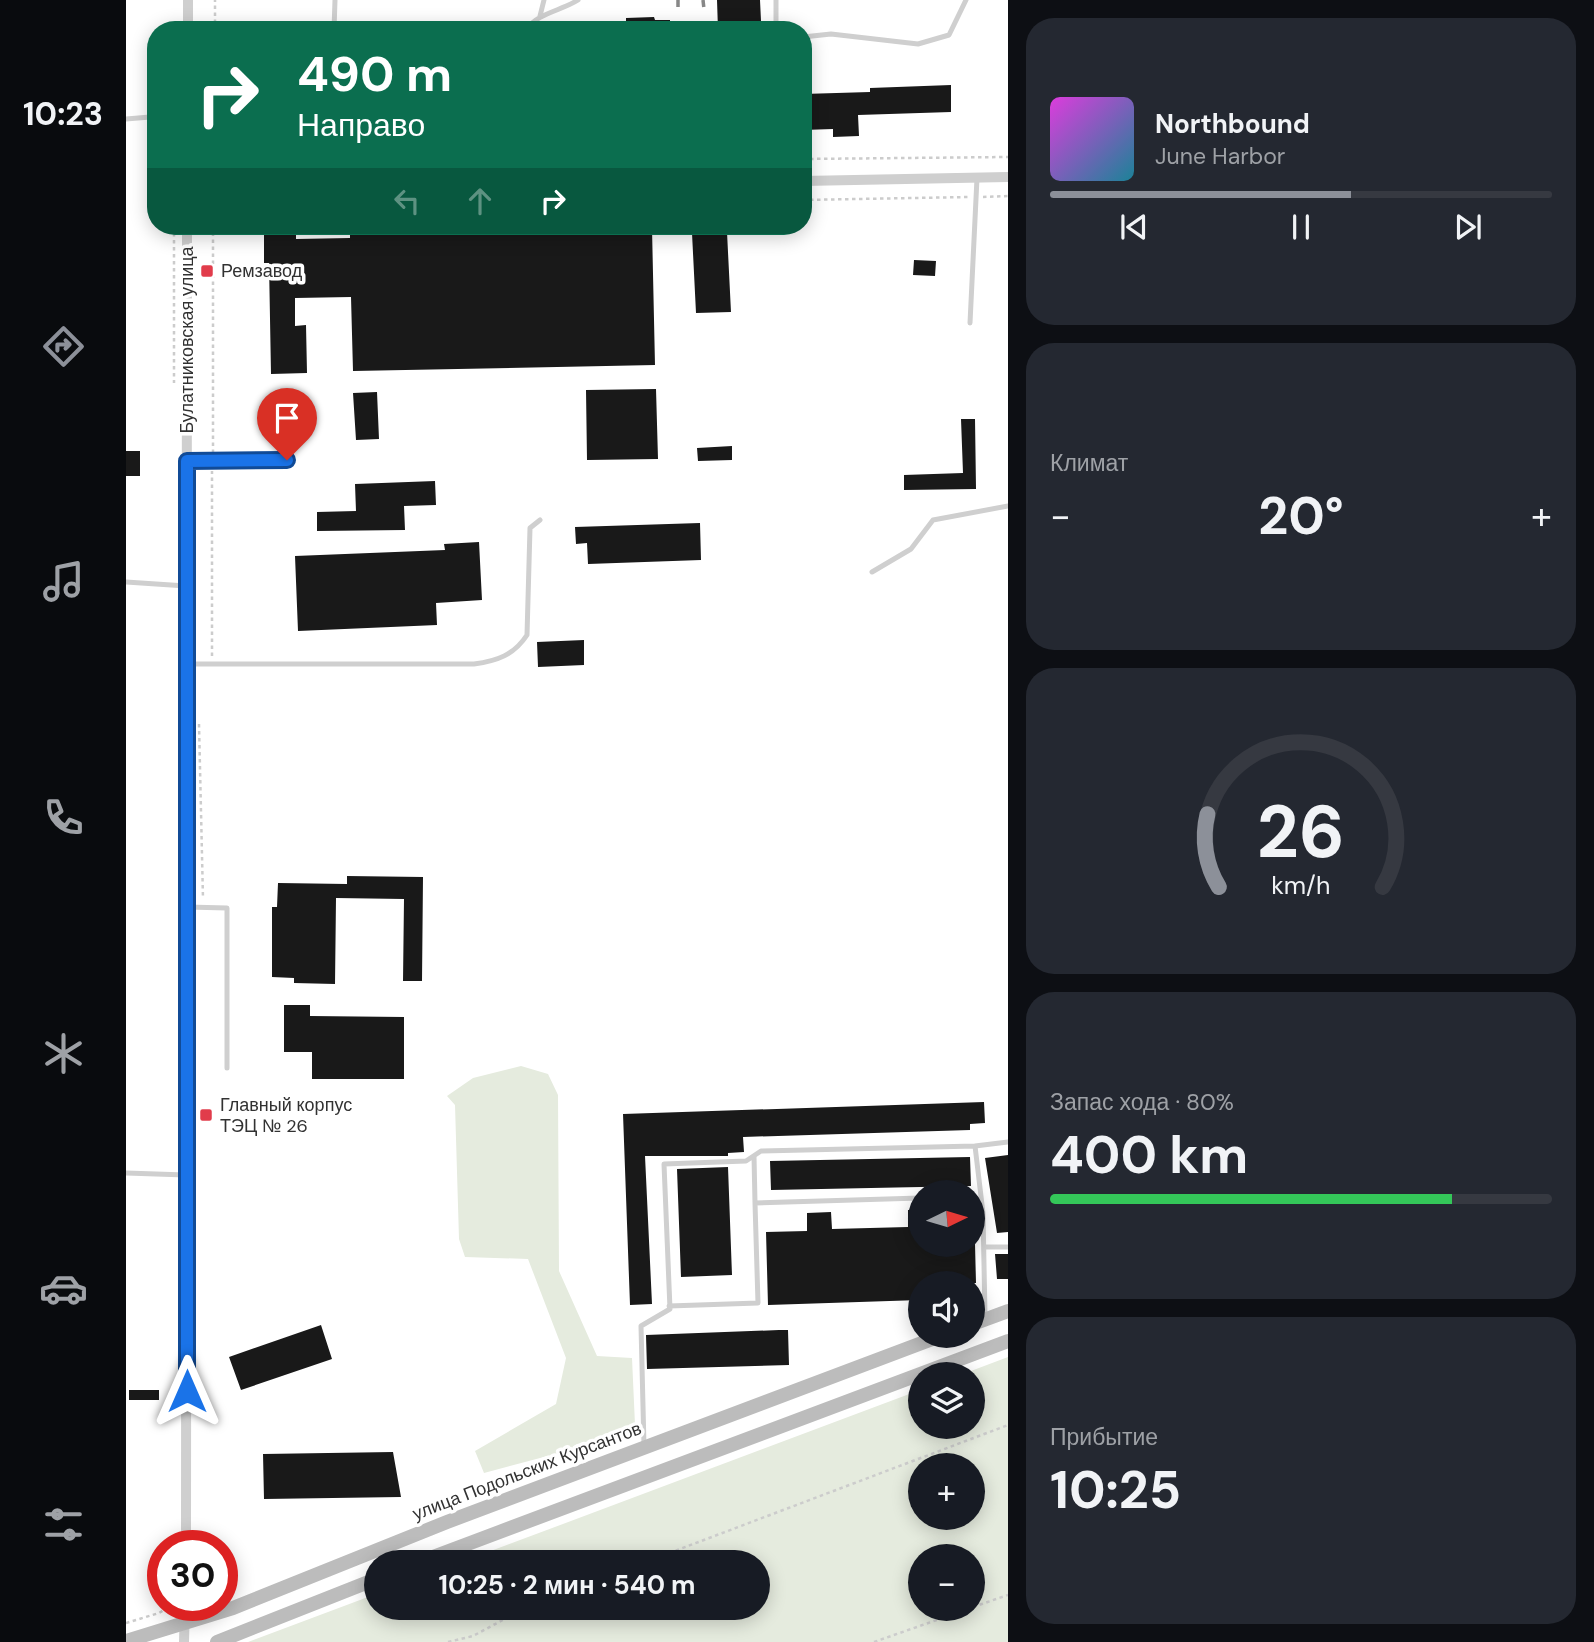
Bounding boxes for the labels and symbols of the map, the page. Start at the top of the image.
street label: Булатниковская улица [175,245,199,434]
place label: Ремзавод [221,259,303,283]
marker: Ремзавод [199,263,215,279]
pin [257,388,317,460]
place label: Главный корпус ТЭЦ № 26 [220,1093,352,1138]
marker: Главный корпус ТЭЦ № 26 [198,1107,214,1123]
north arrow [908,1180,985,1256]
position arrow [150,1354,224,1428]
street label: улица Подольских Курсантов [409,1416,645,1526]
speed limit sign: 30 [147,1530,238,1621]

